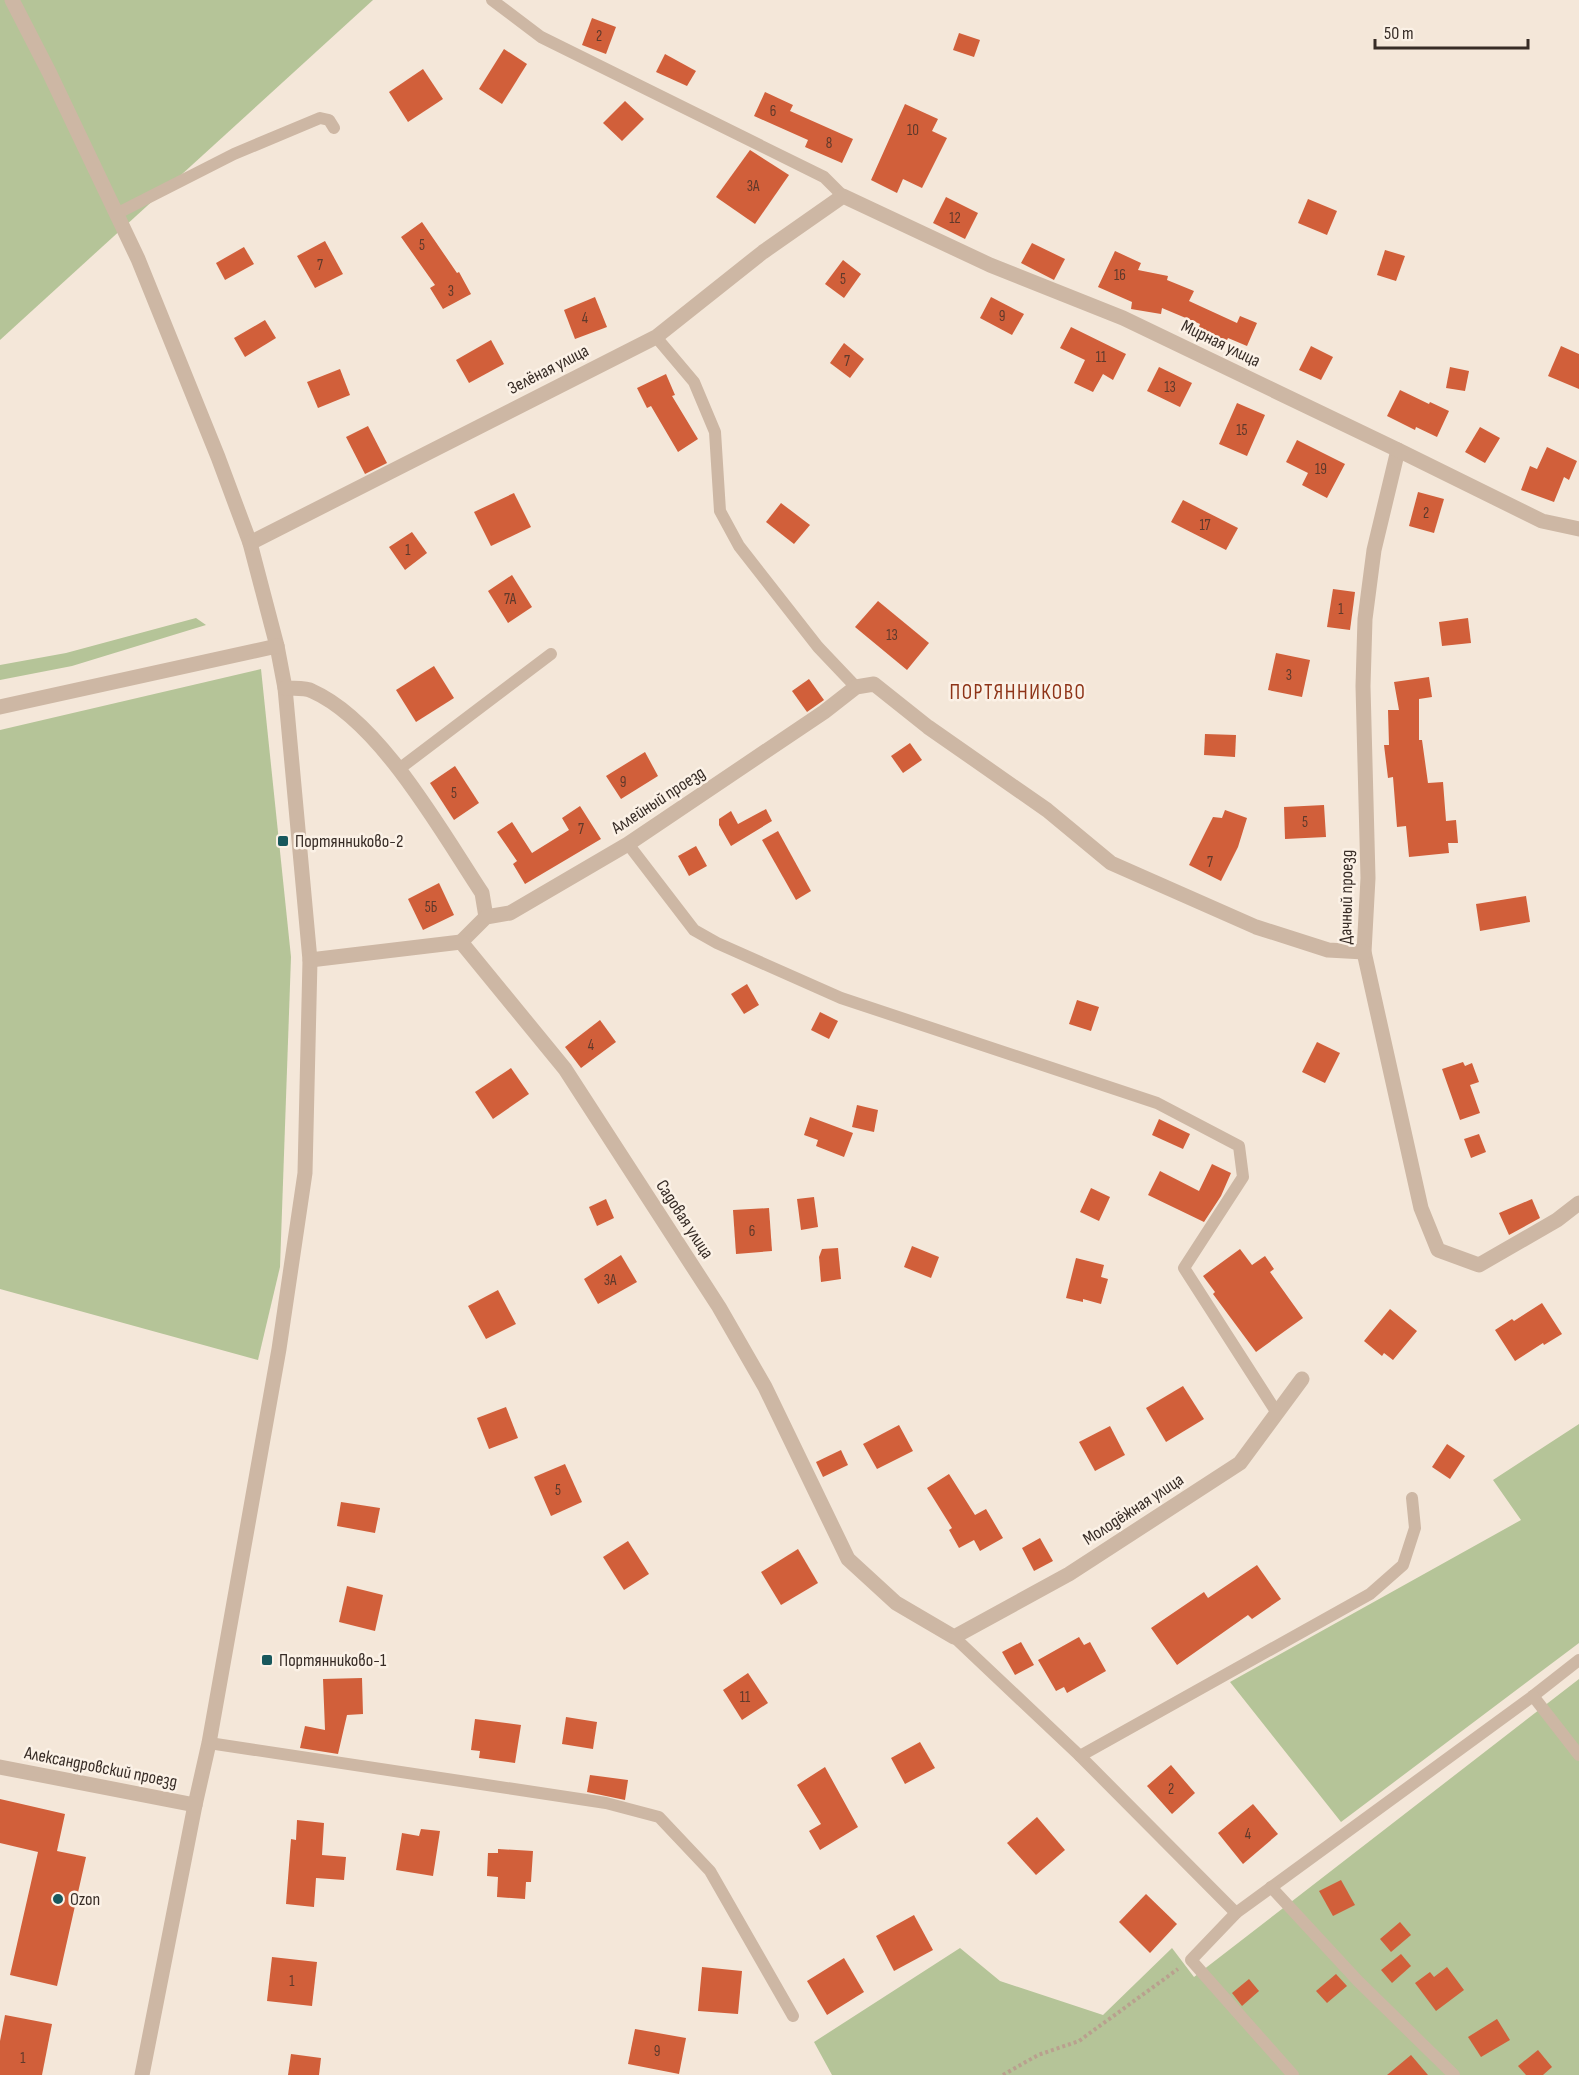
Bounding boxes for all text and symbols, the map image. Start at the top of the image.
scale bar [1375,12,1528,50]
text: 50 m [1384,23,1414,44]
house number: 2 [596,27,602,46]
house number: 6 [770,102,776,121]
house number: 10 [907,121,919,140]
house number: 8 [826,134,832,153]
house number: 3А [747,177,760,196]
house number: 12 [949,209,961,228]
house number: 5 [419,236,425,255]
house number: 7 [317,256,323,275]
house number: 16 [1114,266,1126,285]
house number: 5 [840,270,846,289]
house number: 3 [448,282,454,301]
house number: 9 [999,307,1005,326]
house number: 4 [582,309,588,328]
street label: Мирная улица [1178,315,1264,372]
street label: Зелёная улица [504,340,592,399]
house number: 11 [1096,348,1107,367]
house number: 7 [844,352,850,371]
house number: 13 [1164,378,1176,397]
house number: 15 [1236,421,1248,440]
house number: 19 [1315,460,1327,479]
house number: 2 [1423,504,1429,523]
house number: 17 [1199,516,1211,535]
house number: 1 [405,541,411,560]
house number: 7А [504,590,517,609]
house number: 1 [1338,600,1344,619]
house number: 13 [886,626,898,645]
house number: 3 [1286,666,1292,685]
district label: ПОРТЯННИКОВО [950,680,1086,705]
street label: Аллейный проезд [607,762,709,839]
house number: 9 [620,773,626,792]
house number: 5 [451,784,457,803]
house number: 5 [1302,813,1308,832]
house number: 7 [578,820,584,839]
place label: Портянниково-2 [295,831,403,852]
marker: Портянниково-2 [276,834,290,848]
street label: Дачный проезд [1335,849,1358,945]
house number: 7 [1207,853,1213,872]
house number: 5Б [425,898,438,917]
house number: 4 [588,1036,594,1055]
street label: Садовая улица [651,1176,718,1263]
house number: 6 [749,1222,755,1241]
house number: 3А [604,1271,617,1290]
street label: Молодёжная улица [1079,1469,1188,1550]
house number: 5 [555,1481,561,1500]
place label: Портянниково-1 [279,1650,387,1671]
marker: Портянниково-1 [260,1653,274,1667]
house number: 11 [740,1688,751,1707]
street label: Александровский проезд [22,1742,179,1793]
house number: 2 [1168,1780,1174,1799]
house number: 4 [1245,1825,1251,1844]
place label: Ozon [70,1889,100,1910]
marker: Ozon [51,1892,65,1906]
house number: 1 [289,1972,295,1991]
house number: 9 [654,2042,660,2061]
house number: 1 [20,2049,26,2068]

